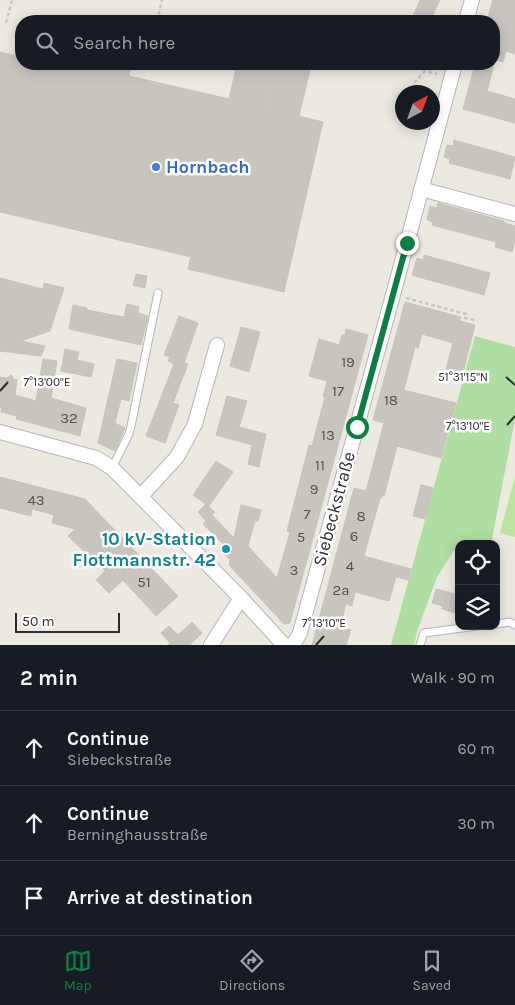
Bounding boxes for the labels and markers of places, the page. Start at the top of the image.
place label: Hornbach [166,156,250,178]
marker: Hornbach [150,161,162,173]
place label: 10 kV-Station Flottmannstr. 42 [73,528,216,571]
marker: 10 kV-Station Flottmannstr. 42 [220,543,232,555]

